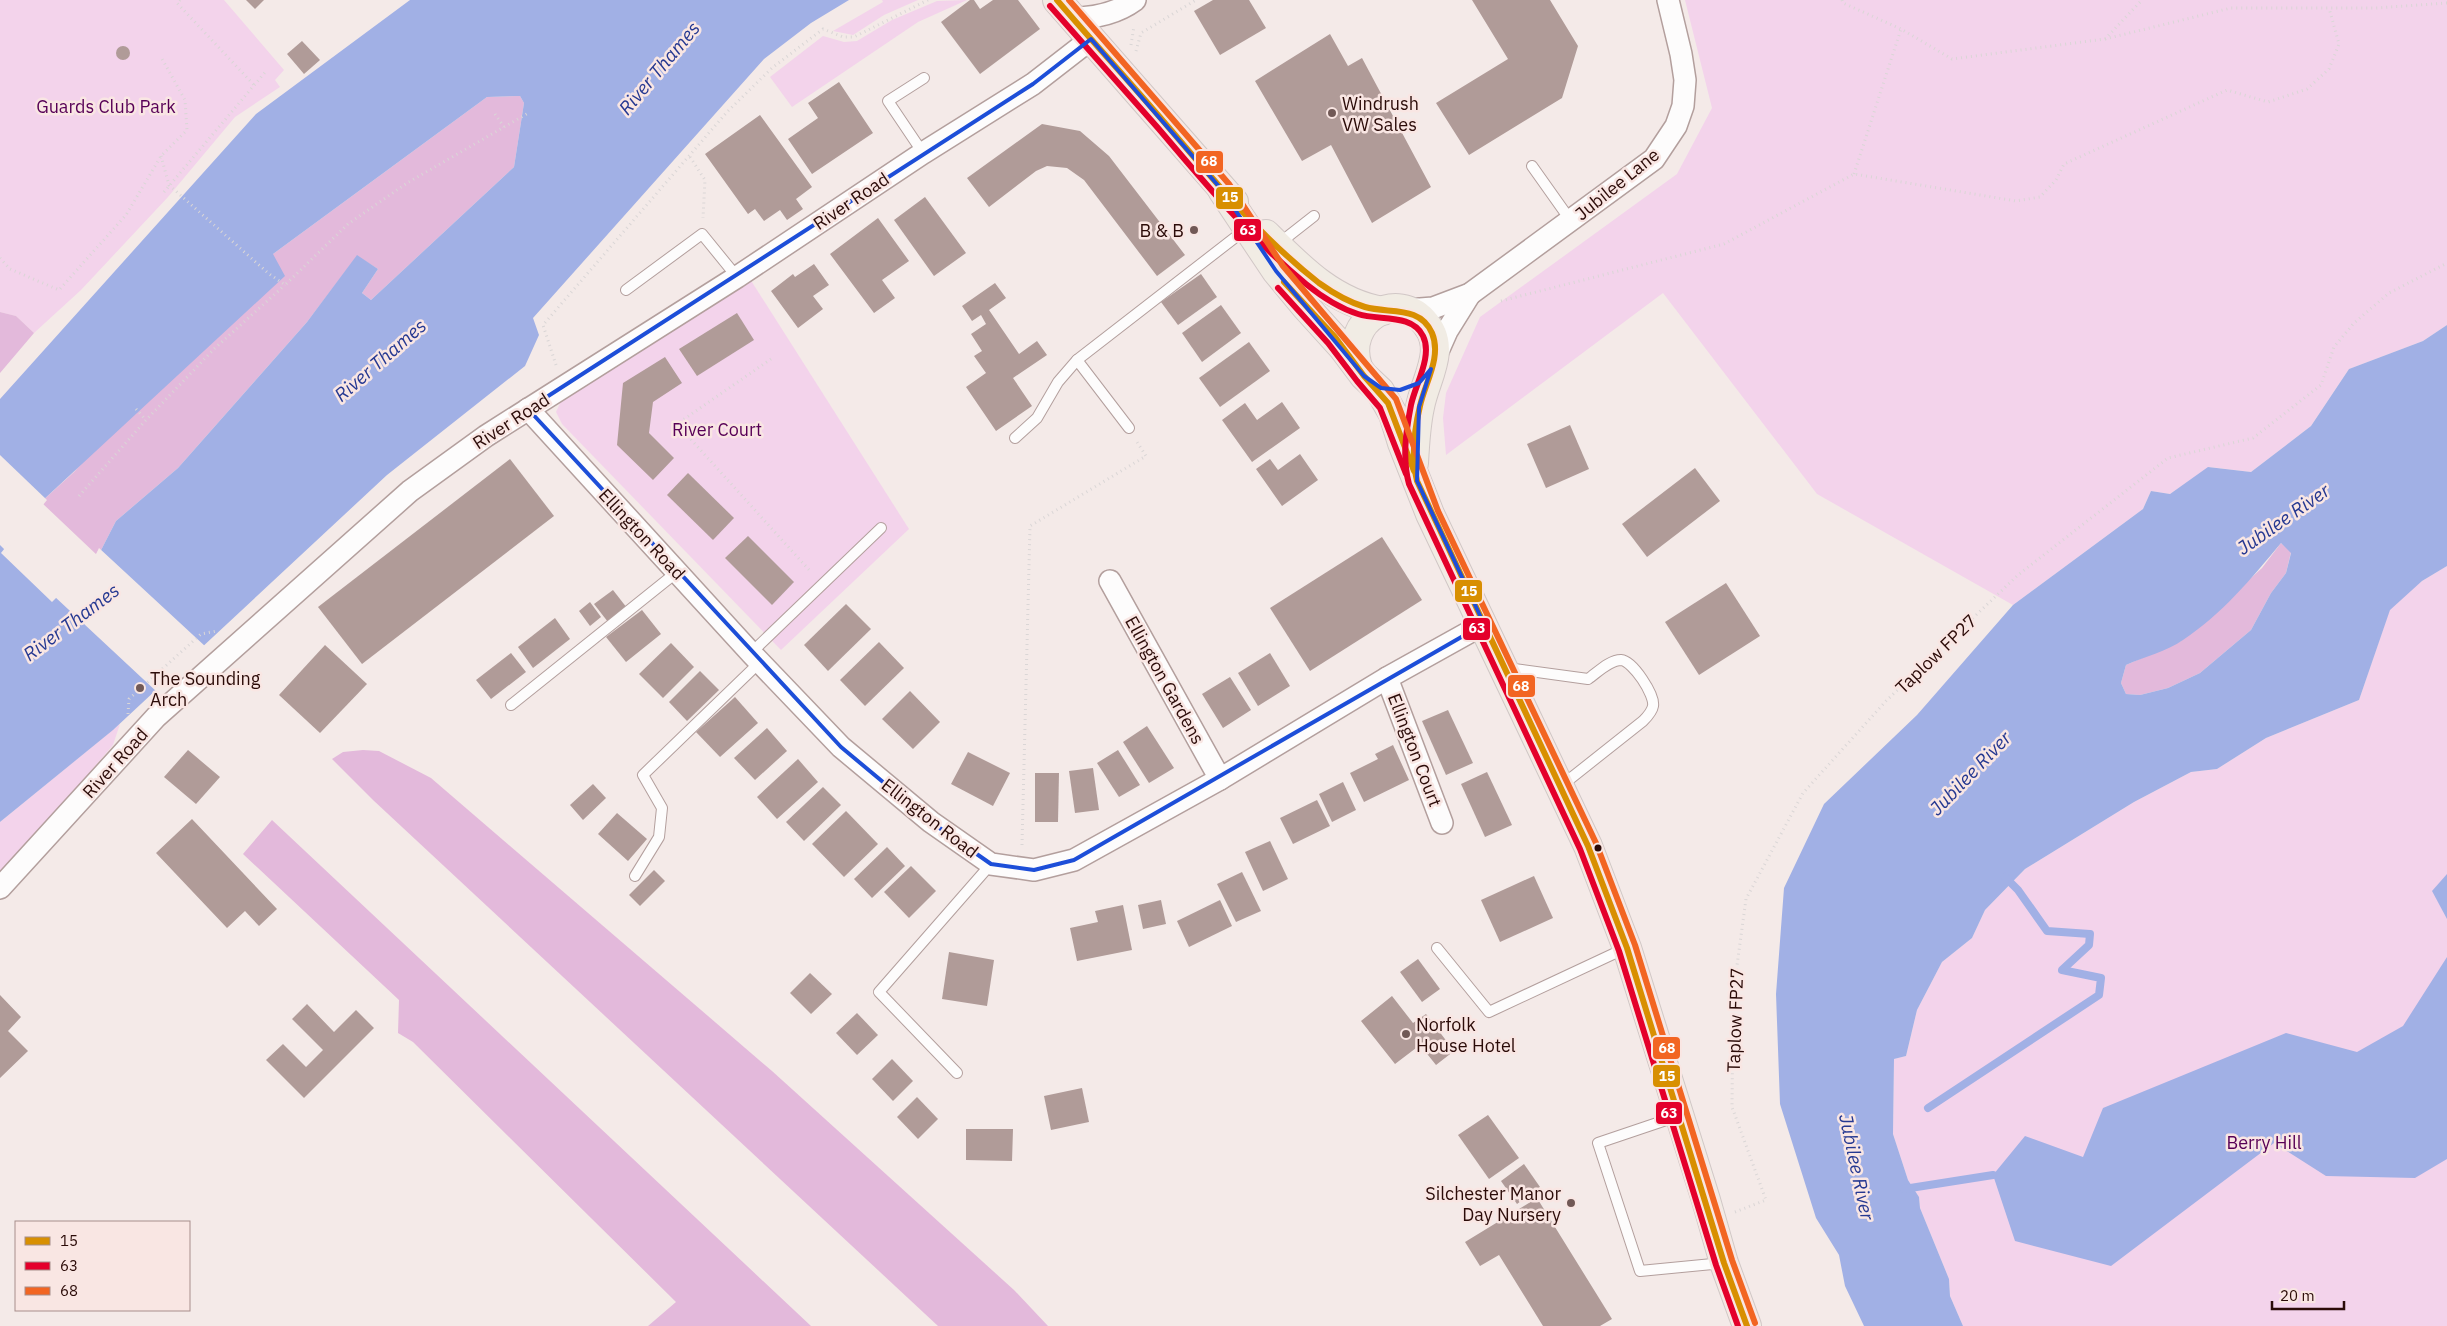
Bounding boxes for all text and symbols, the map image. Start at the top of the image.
water label: River Thames [613,16,705,119]
place label: Windrush VW Sales [1342,92,1419,136]
park label: Guards Club Park [36,95,176,118]
marker: Windrush VW Sales [1326,107,1338,119]
street label: Jubilee Lane [1570,143,1664,225]
line badge: 68 [1195,150,1224,174]
text: 68 [1201,152,1217,170]
street label: River Road [809,167,893,235]
line badge: 15 [1215,186,1244,210]
text: 15 [1222,188,1238,206]
line badge: 63 [1233,218,1262,242]
place label: B & B [1140,219,1184,242]
text: 63 [1240,221,1256,239]
marker: B & B [1188,224,1200,236]
water label: River Thames [329,313,431,407]
street label: River Road [468,388,554,454]
park label: River Court [672,418,762,441]
water label: Jubilee River [2232,478,2335,560]
street label: Ellington Road [594,484,690,584]
water label: River Thames [18,578,124,666]
line badge: 15 [1454,579,1483,603]
text: 15 [1461,582,1477,600]
street label: Taplow FP27 [1890,609,1982,699]
street label: Ellington Gardens [1120,612,1210,748]
line badge: 63 [1462,617,1491,641]
text: 63 [1469,619,1485,637]
place label: The Sounding Arch [150,667,261,711]
line badge: 68 [1507,674,1536,698]
text: 68 [1513,677,1529,695]
marker: The Sounding Arch [134,682,146,694]
street label: Ellington Court [1383,690,1447,810]
street label: River Road [77,723,153,803]
water label: Jubilee River [1924,725,2017,820]
street label: Ellington Road [877,773,983,863]
unlabelled marker [1593,843,1603,853]
street label: Taplow FP27 [1722,967,1748,1073]
place label: Norfolk House Hotel [1416,1013,1516,1057]
marker: Norfolk House Hotel [1400,1028,1412,1040]
line badge: 68 [1652,1036,1681,1060]
text: 68 [1659,1039,1675,1057]
line badge: 15 [1652,1064,1681,1088]
text: 15 [1659,1067,1675,1085]
line badge: 63 [1655,1101,1683,1125]
text: 63 [1661,1104,1677,1122]
water label: Jubilee River [1834,1112,1880,1223]
park label: Berry Hill [2226,1131,2302,1154]
place label: Silchester Manor Day Nursery [1425,1182,1561,1226]
marker: Silchester Manor Day Nursery [1565,1197,1577,1209]
legend [15,1221,190,1311]
text: 15 [60,1231,78,1250]
text: 63 [60,1256,78,1275]
scale bar [2272,1278,2344,1310]
text: 68 [60,1281,78,1300]
text: 20 m [2280,1286,2315,1305]

